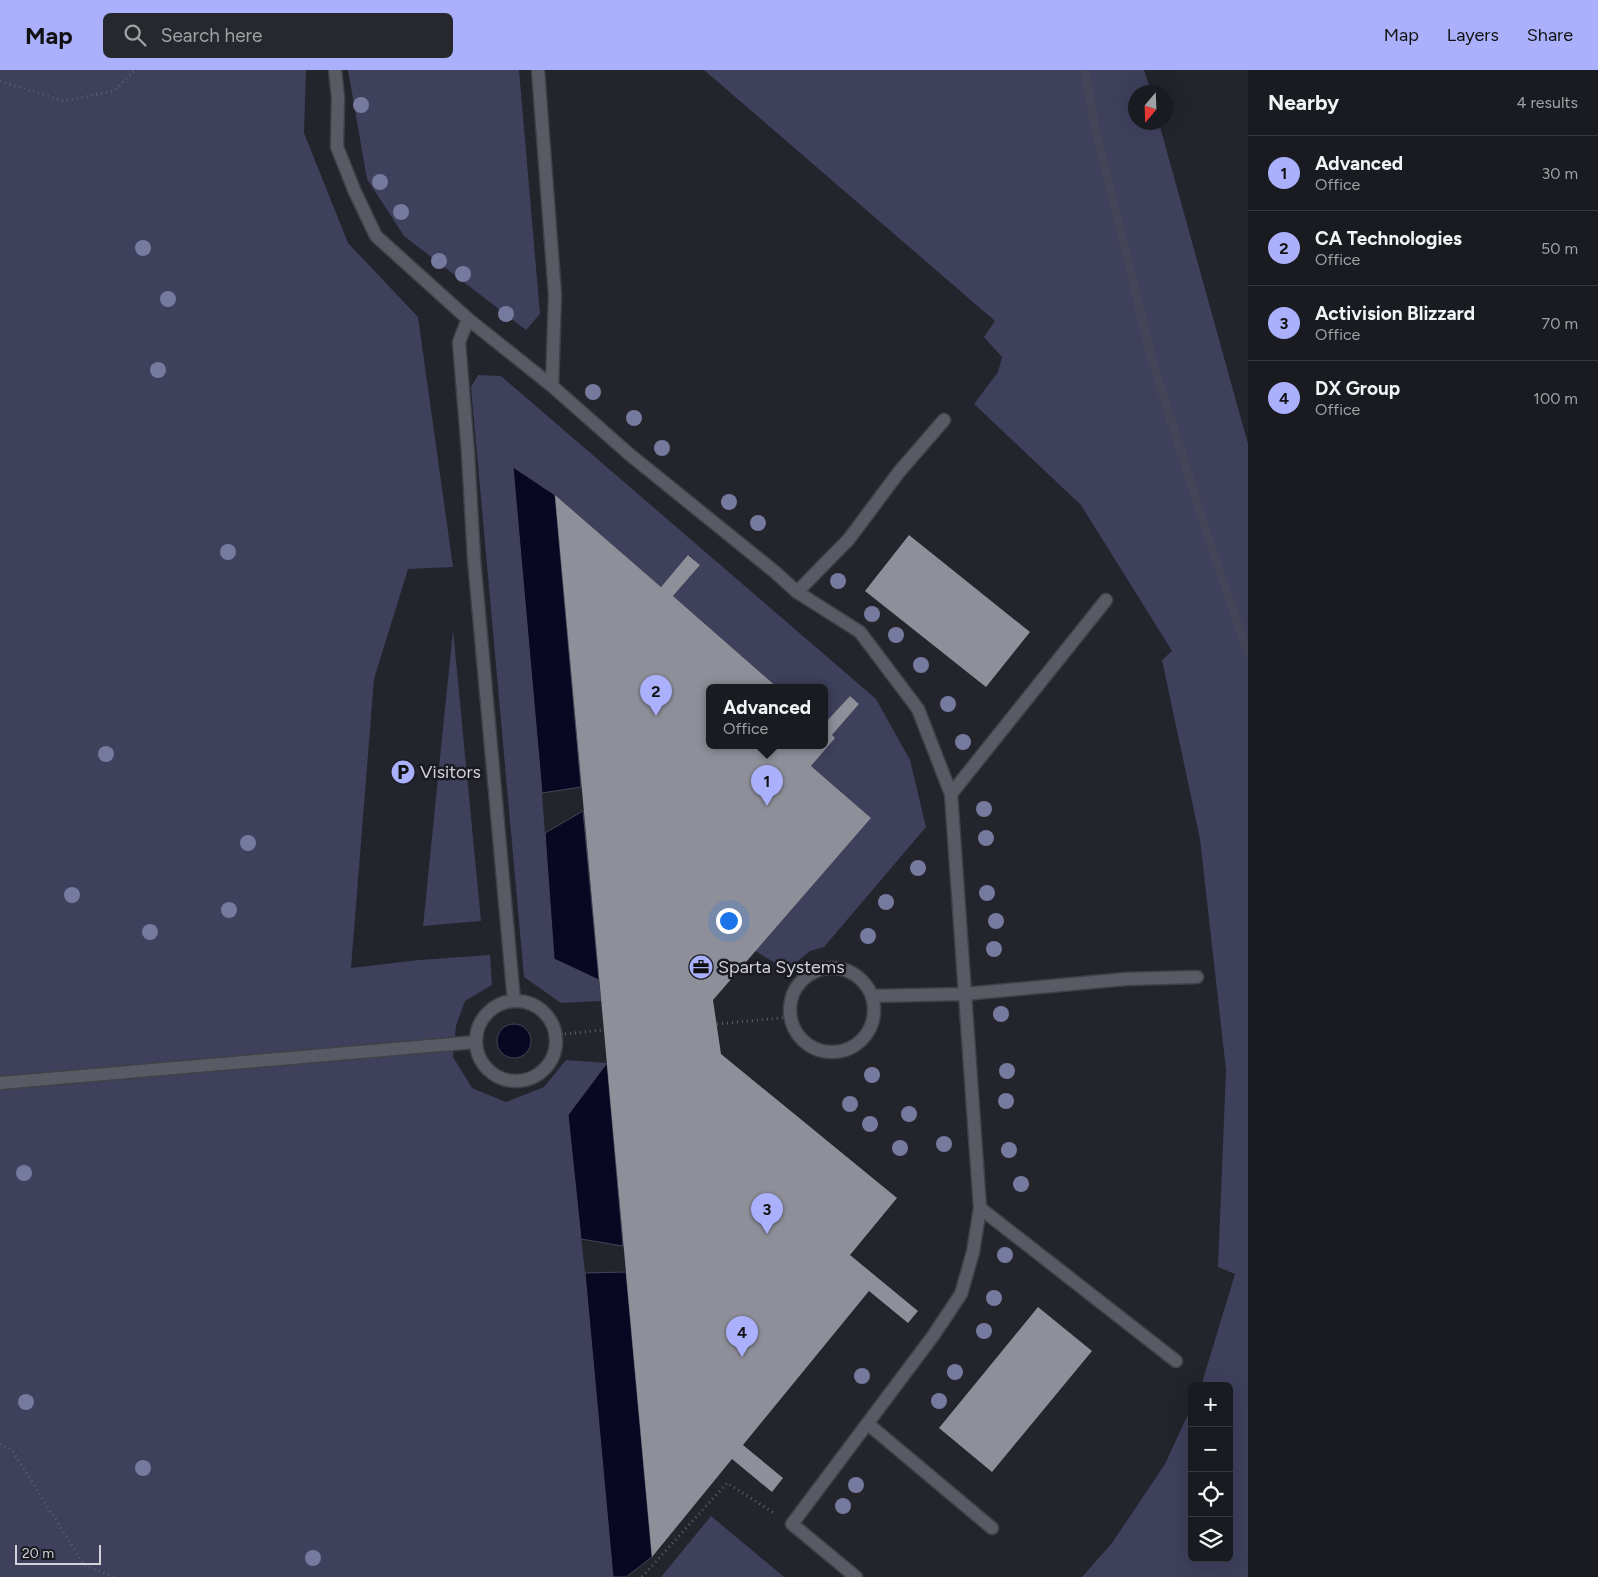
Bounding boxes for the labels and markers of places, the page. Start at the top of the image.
pin: 2 [640,675,672,716]
parking icon: Visitors [390,759,416,785]
place label: Visitors [420,761,481,783]
pin: 1 [751,765,783,806]
office icon: Sparta Systems [688,954,714,980]
place label: Sparta Systems [718,956,845,978]
pin: 3 [751,1193,783,1234]
pin: 4 [726,1316,758,1357]

